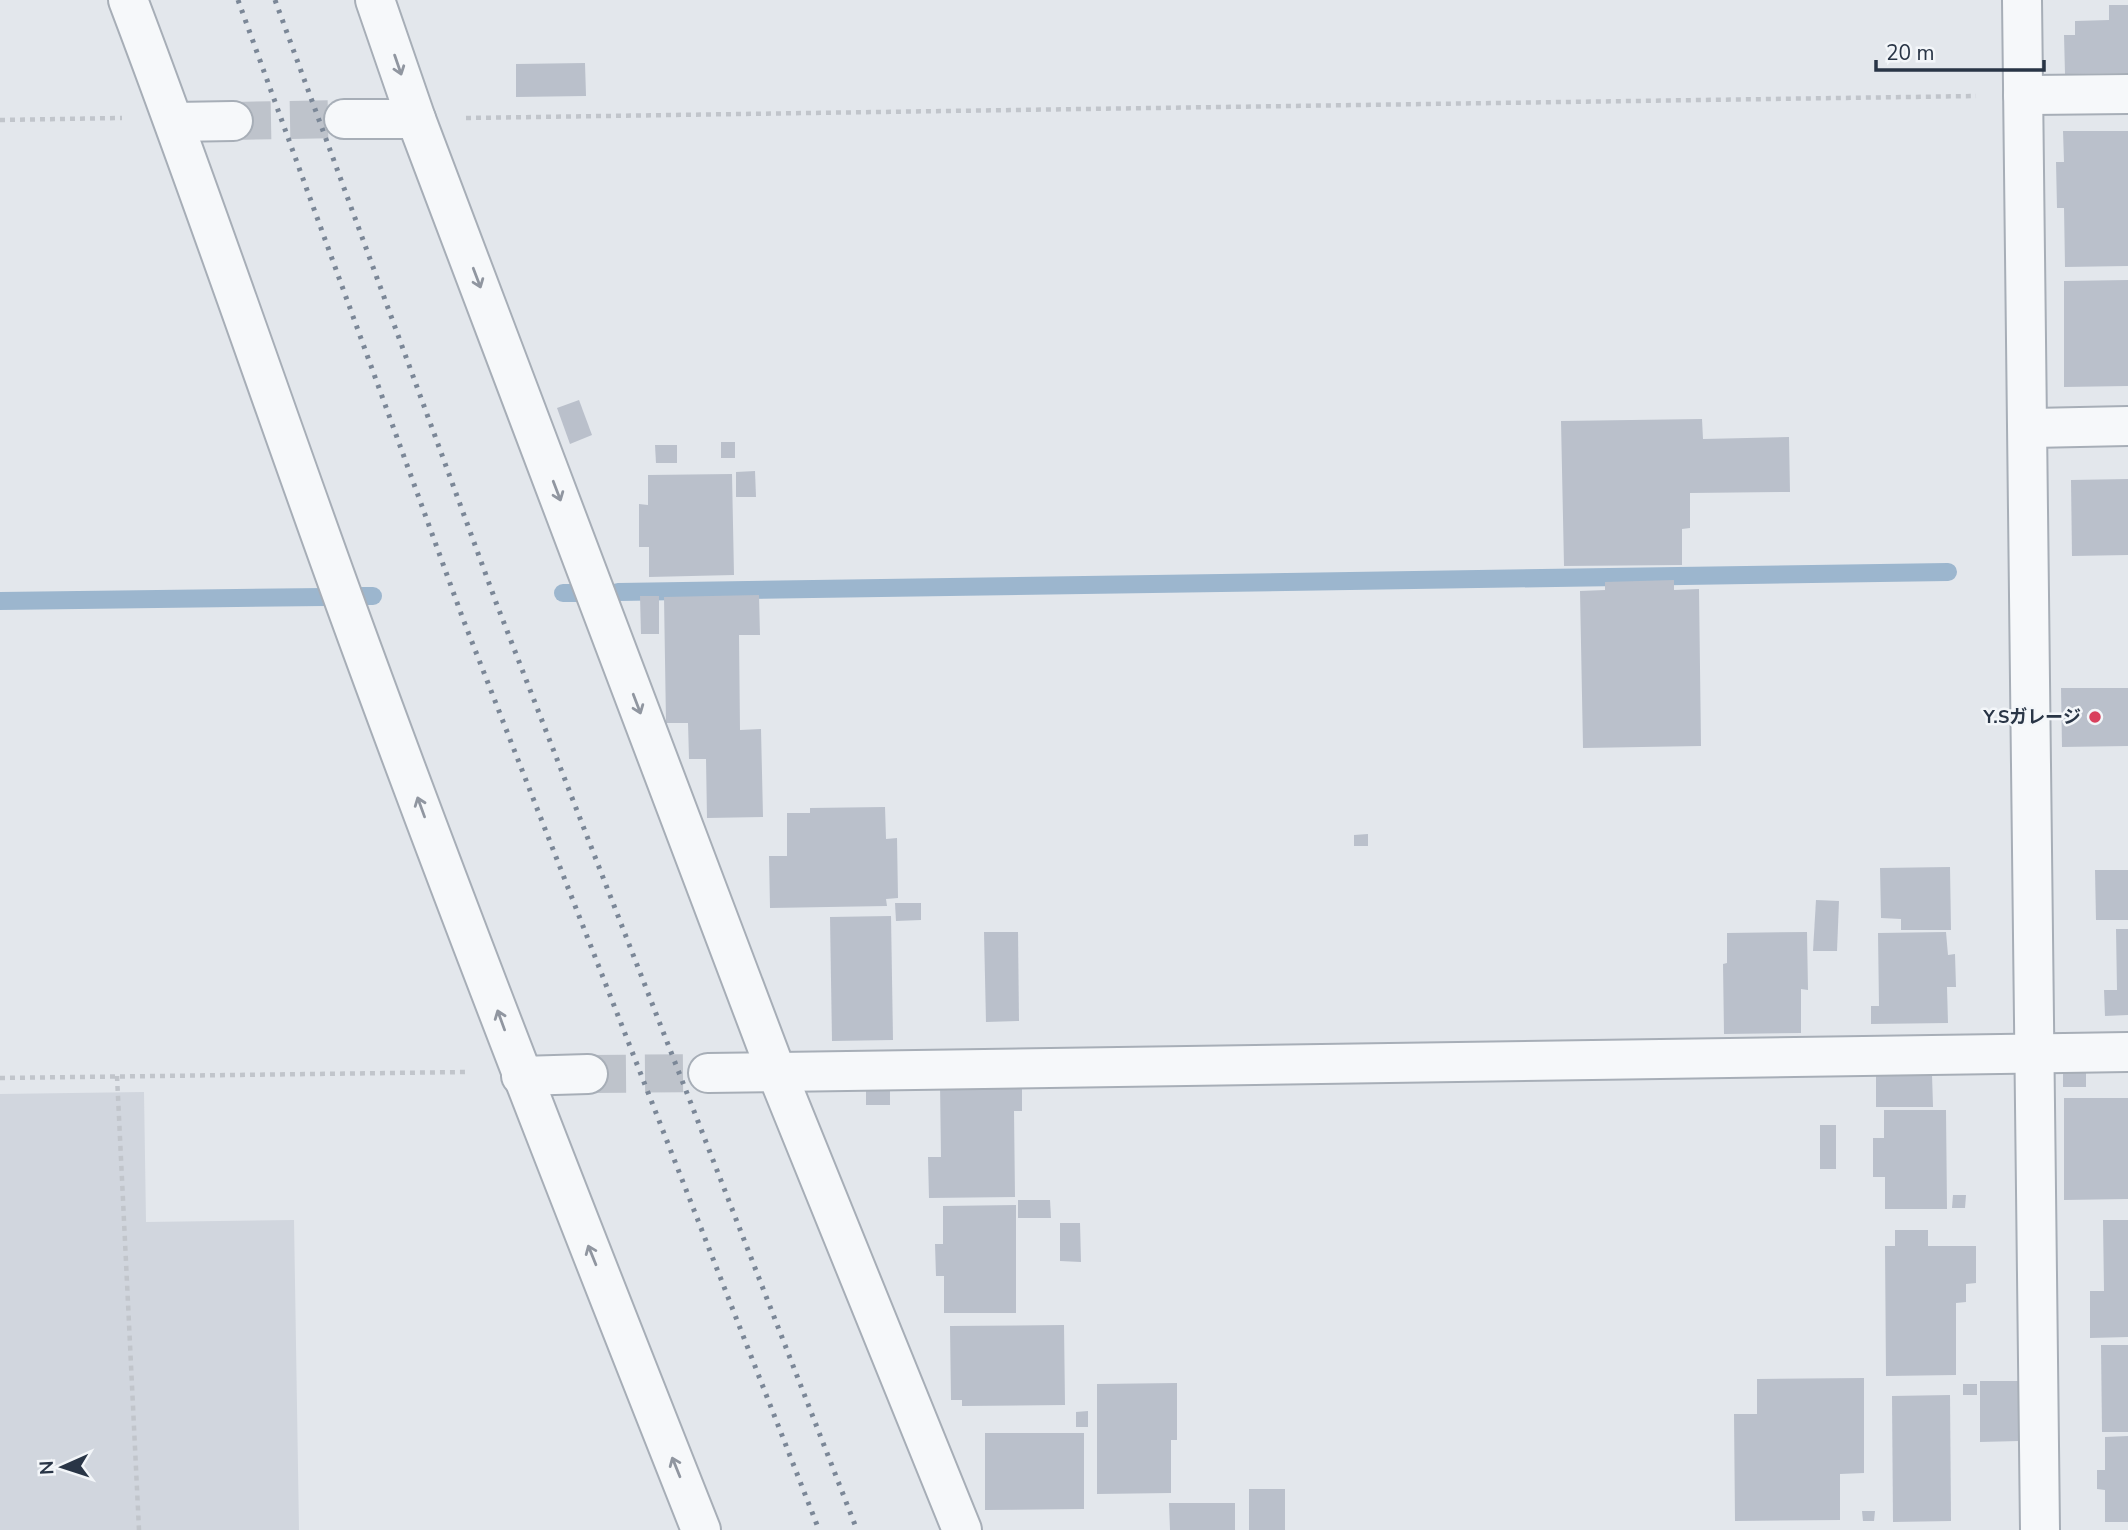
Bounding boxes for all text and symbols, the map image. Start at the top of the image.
scale bar [1876,28,2044,72]
text: 20 m [1886,39,1935,67]
one-way arrow [393,53,405,75]
one-way arrow [471,266,484,288]
one-way arrow [552,479,564,501]
one-way arrow [632,692,645,714]
place label: Y.Sガレージ [1982,705,2081,729]
marker: Y.Sガレージ [2087,709,2103,725]
one-way arrow [414,796,426,818]
one-way arrow [493,1010,506,1032]
one-way arrow [585,1245,598,1266]
north arrow [28,1432,98,1502]
one-way arrow [668,1456,681,1478]
text: N [34,1460,60,1476]

